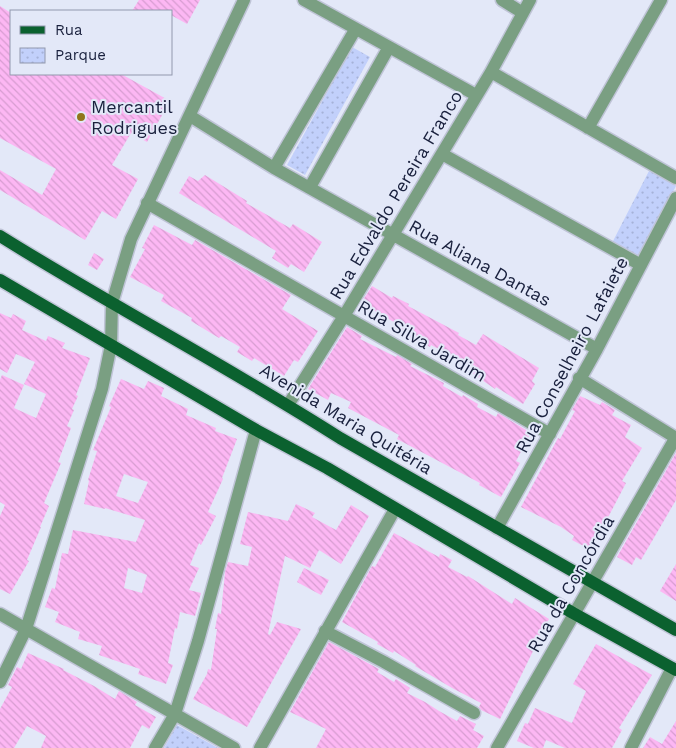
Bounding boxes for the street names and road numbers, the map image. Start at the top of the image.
street label: Rua Edvaldo Pereira Franco [325,86,466,303]
street label: Rua Aliana Dantas [406,215,555,310]
street label: Rua Conselheiro Lafaiete [511,253,632,456]
street label: Rua Silva Jardim [354,295,490,386]
street label: Avenida Maria Quitéria [256,359,436,478]
street label: Rua da Concórdia [523,512,618,656]

